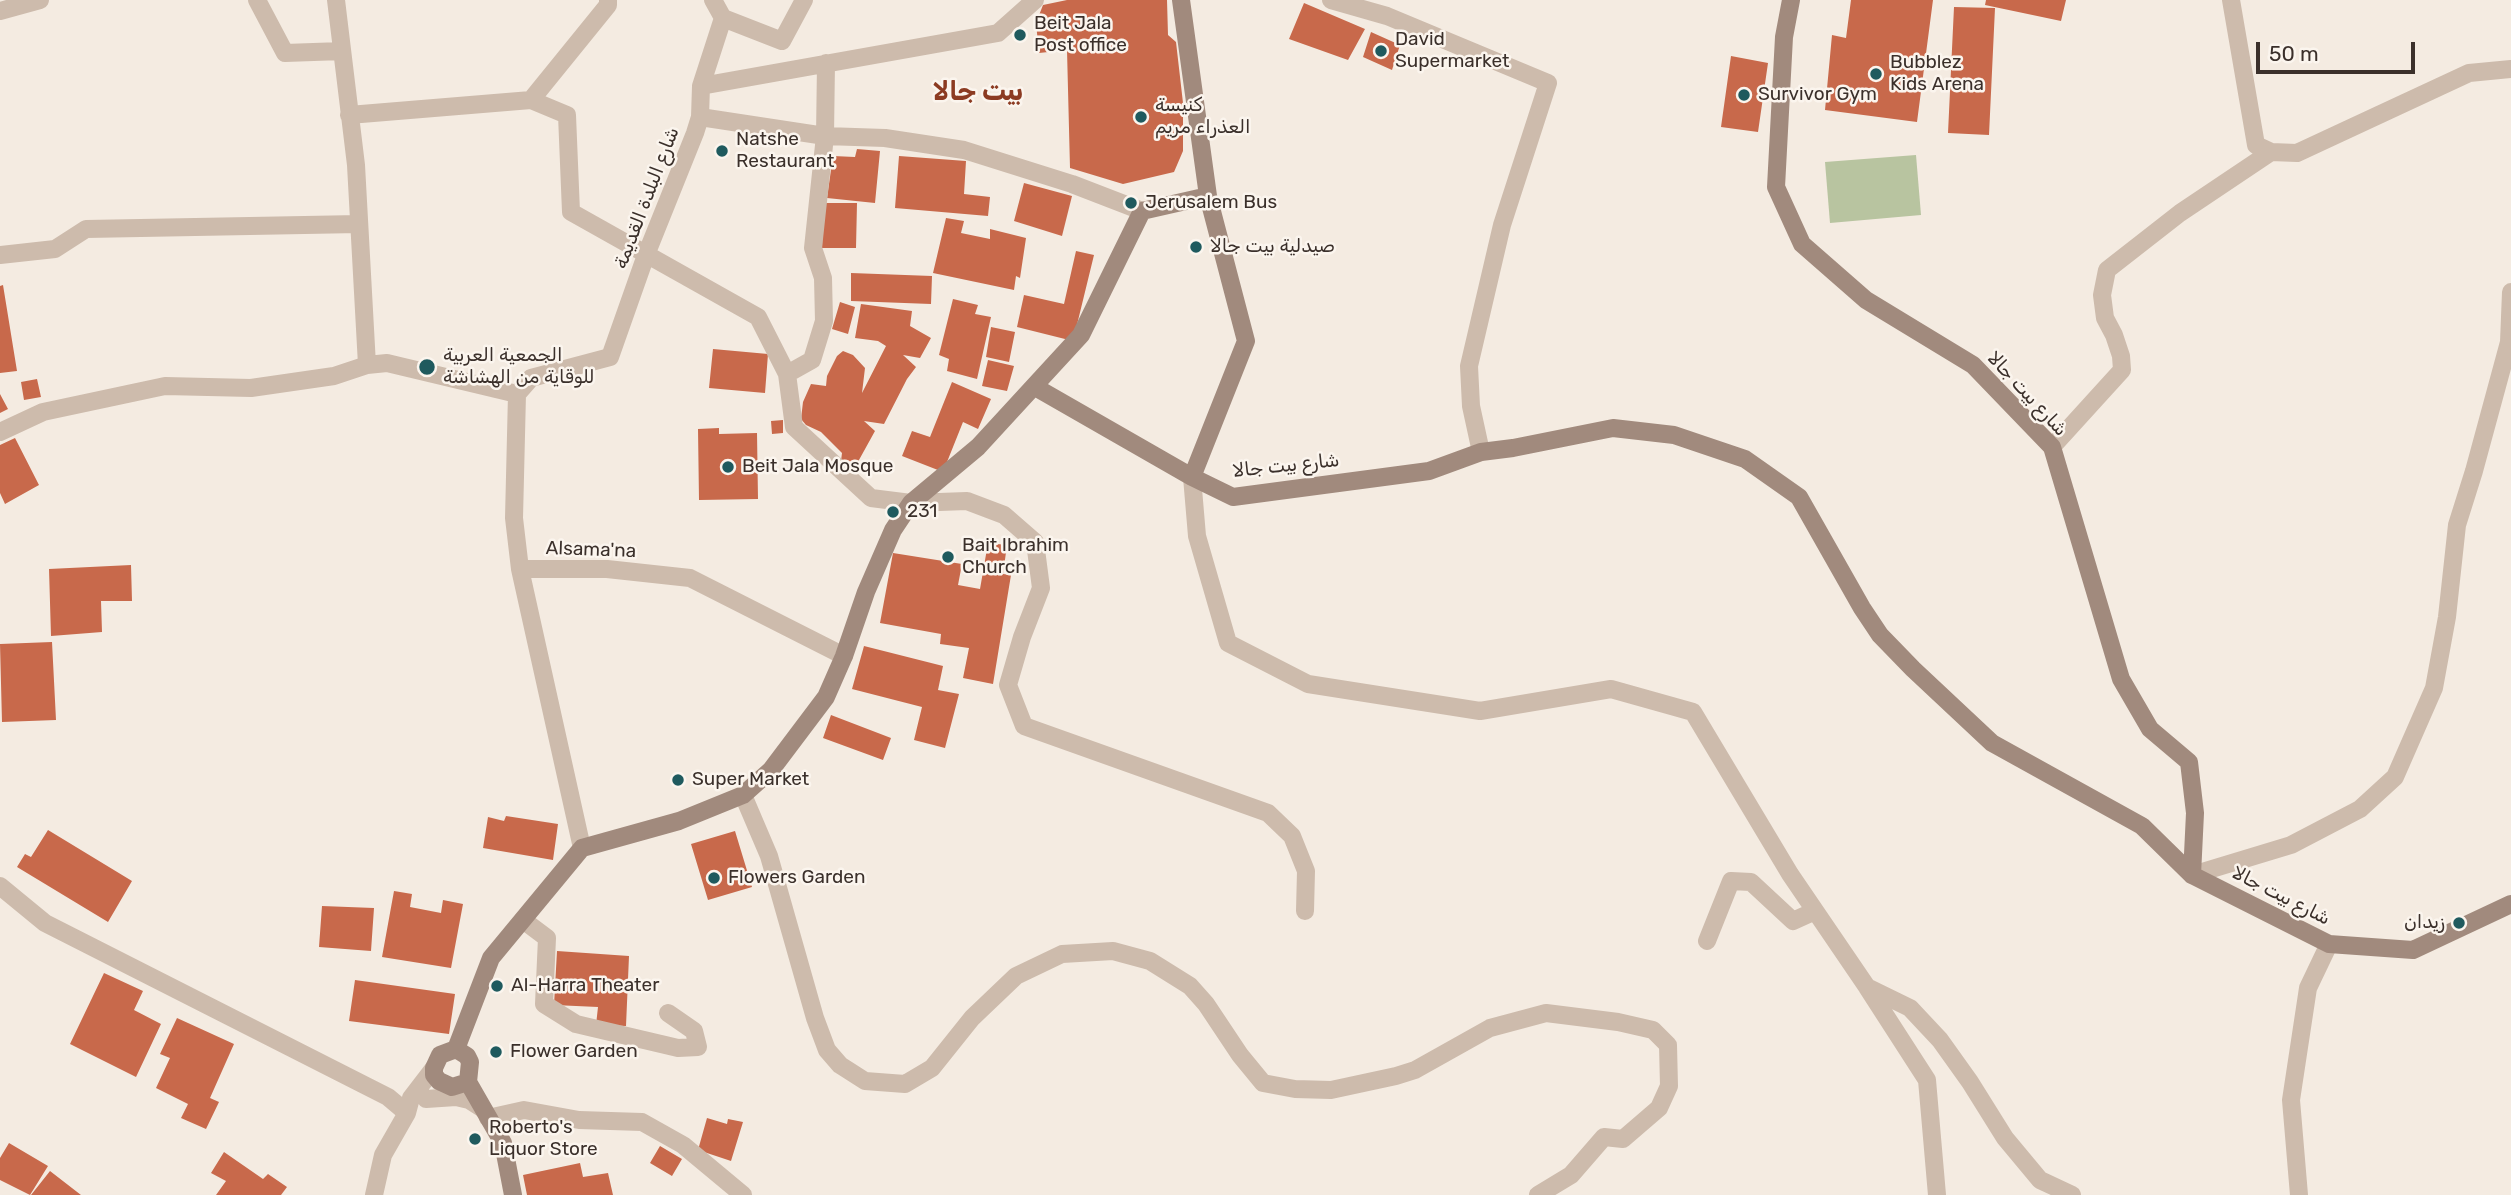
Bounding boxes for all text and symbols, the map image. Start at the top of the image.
place label: Beit Jala Post office [1034,13,1127,57]
marker: Beit Jala Post office [1012,27,1028,43]
scale bar [2259,28,2418,72]
place label: David Supermarket [1395,29,1509,73]
text: 50 m [2269,41,2319,66]
marker: David Supermarket [1373,43,1389,59]
place label: Bubblez Kids Arena [1890,52,1984,96]
marker: Bubblez Kids Arena [1868,66,1884,82]
district label: بيت جالا [933,76,1023,108]
place label: Survivor Gym [1758,84,1877,106]
marker: Survivor Gym [1736,87,1752,103]
place label: كنيسة العذراء مريم [1155,95,1251,139]
marker: كنيسة العذراء مريم [1133,109,1149,125]
street label: شارع البلدة القديمة [609,124,685,272]
place label: Natshe Restaurant [736,129,834,173]
marker: Natshe Restaurant [714,143,730,159]
place label: Jerusalem Bus [1145,192,1277,214]
marker: Jerusalem Bus [1123,195,1139,211]
place label: صيدلية بيت جالا [1210,236,1335,258]
marker: صيدلية بيت جالا [1188,239,1204,255]
place label: الجمعية العربية للوقاية من الهشاشة [443,345,595,389]
street label: شارع بيت جالا [1982,347,2072,441]
marker: الجمعية العربية للوقاية من الهشاشة [417,357,437,377]
street label: شارع بيت جالا [1231,449,1341,483]
place label: Beit Jala Mosque [742,456,893,478]
marker: Beit Jala Mosque [720,459,736,475]
place label: 231 [907,501,937,523]
marker: 231 [885,504,901,520]
place label: Bait Ibrahim Church [962,535,1069,579]
street label: Alsama'na [545,537,637,563]
marker: Bait Ibrahim Church [940,549,956,565]
place label: Super Market [692,769,809,791]
marker: Super Market [670,772,686,788]
street label: شارع بيت جالا [2228,861,2334,931]
place label: Flowers Garden [728,867,865,889]
marker: Flowers Garden [706,870,722,886]
place label: زيدان [2404,912,2445,934]
marker: زيدان [2451,915,2467,931]
place label: Al-Harra Theater [511,975,659,997]
marker: Al-Harra Theater [489,978,505,994]
place label: Flower Garden [510,1041,638,1063]
marker: Flower Garden [488,1044,504,1060]
place label: Roberto's Liquor Store [489,1117,598,1161]
marker: Roberto's Liquor Store [467,1131,483,1147]

